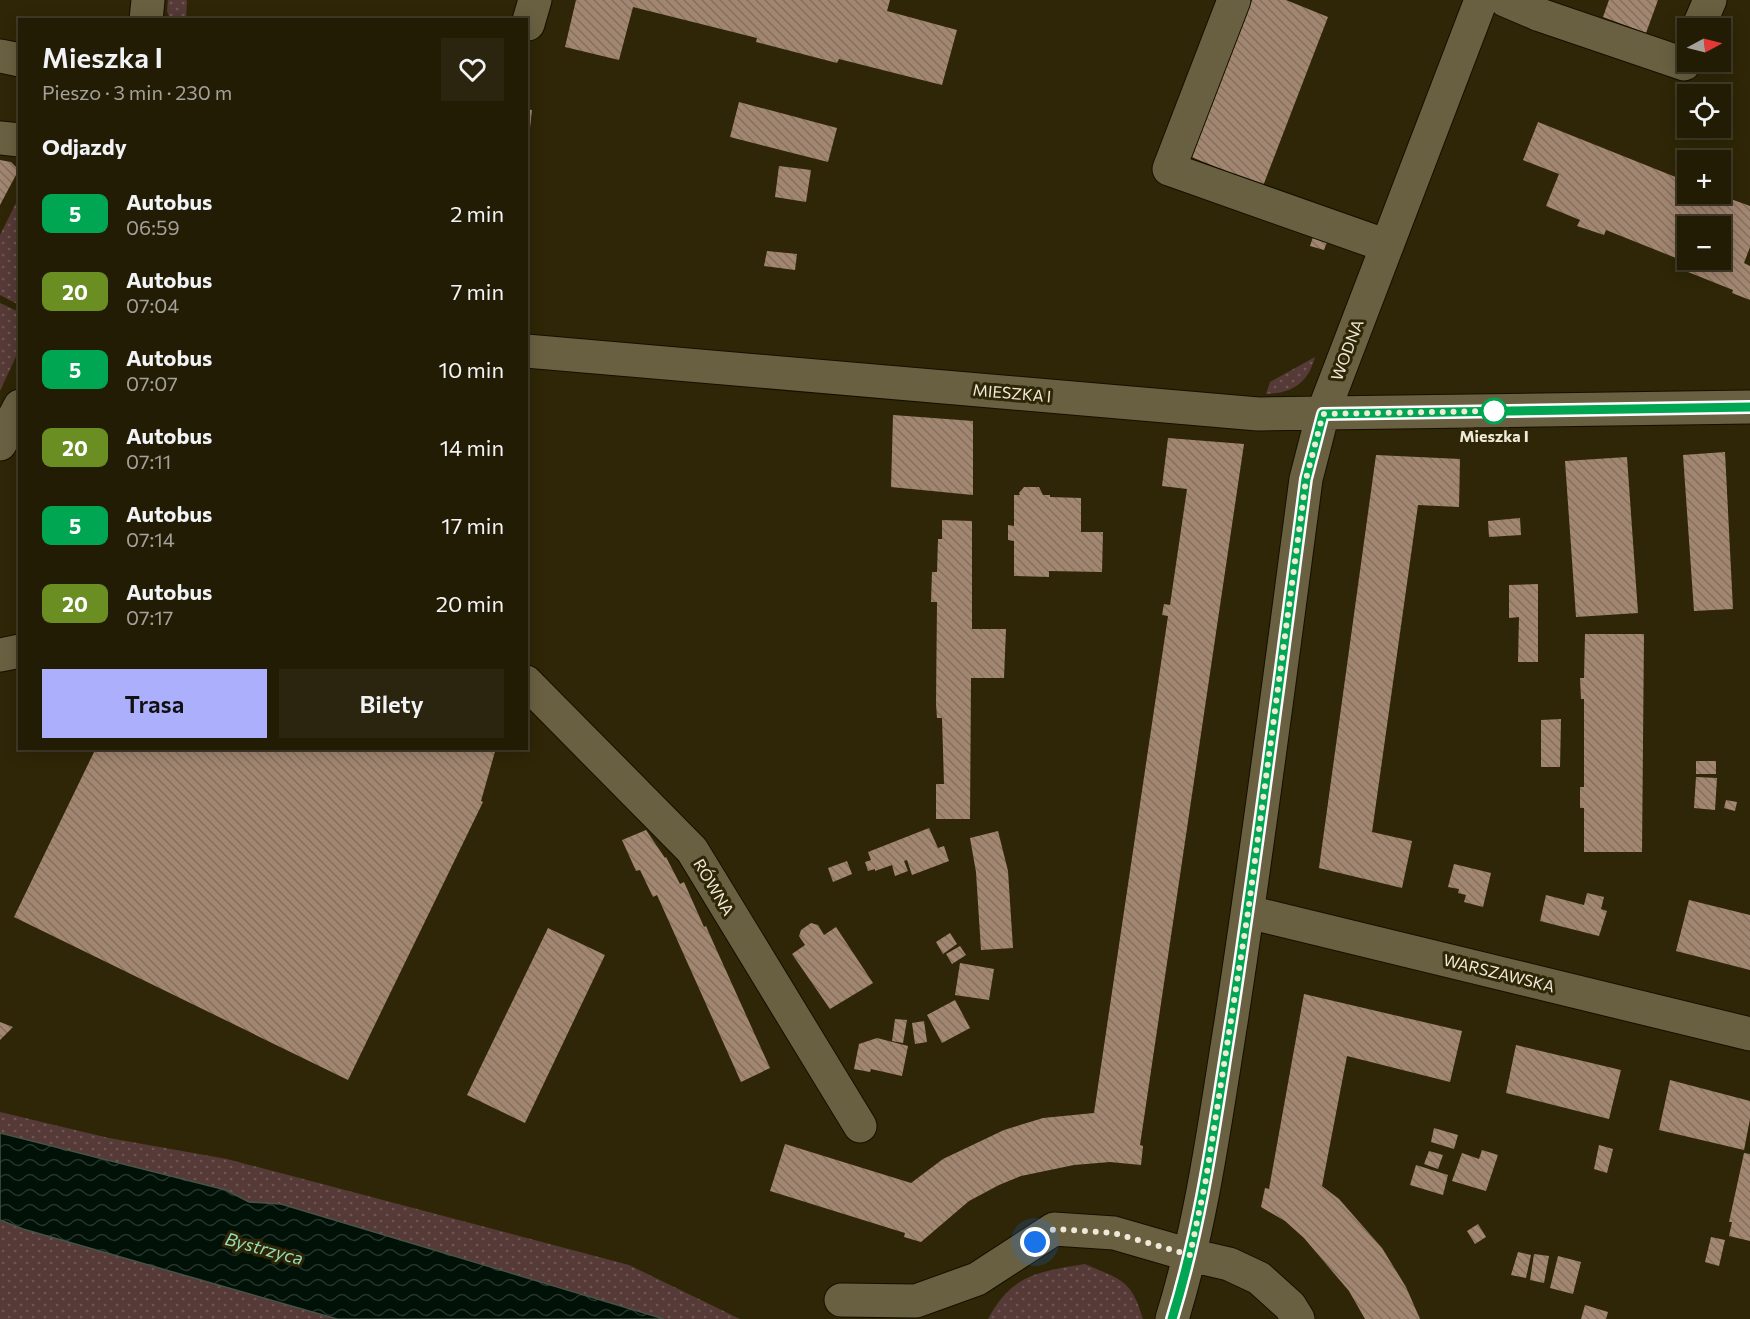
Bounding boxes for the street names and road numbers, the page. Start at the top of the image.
street label: WODNA [1326,317,1367,383]
street label: MIESZKA I [972,380,1052,405]
street label: RÓWNA [690,855,739,918]
street label: WARSZAWSKA [1441,949,1557,996]

